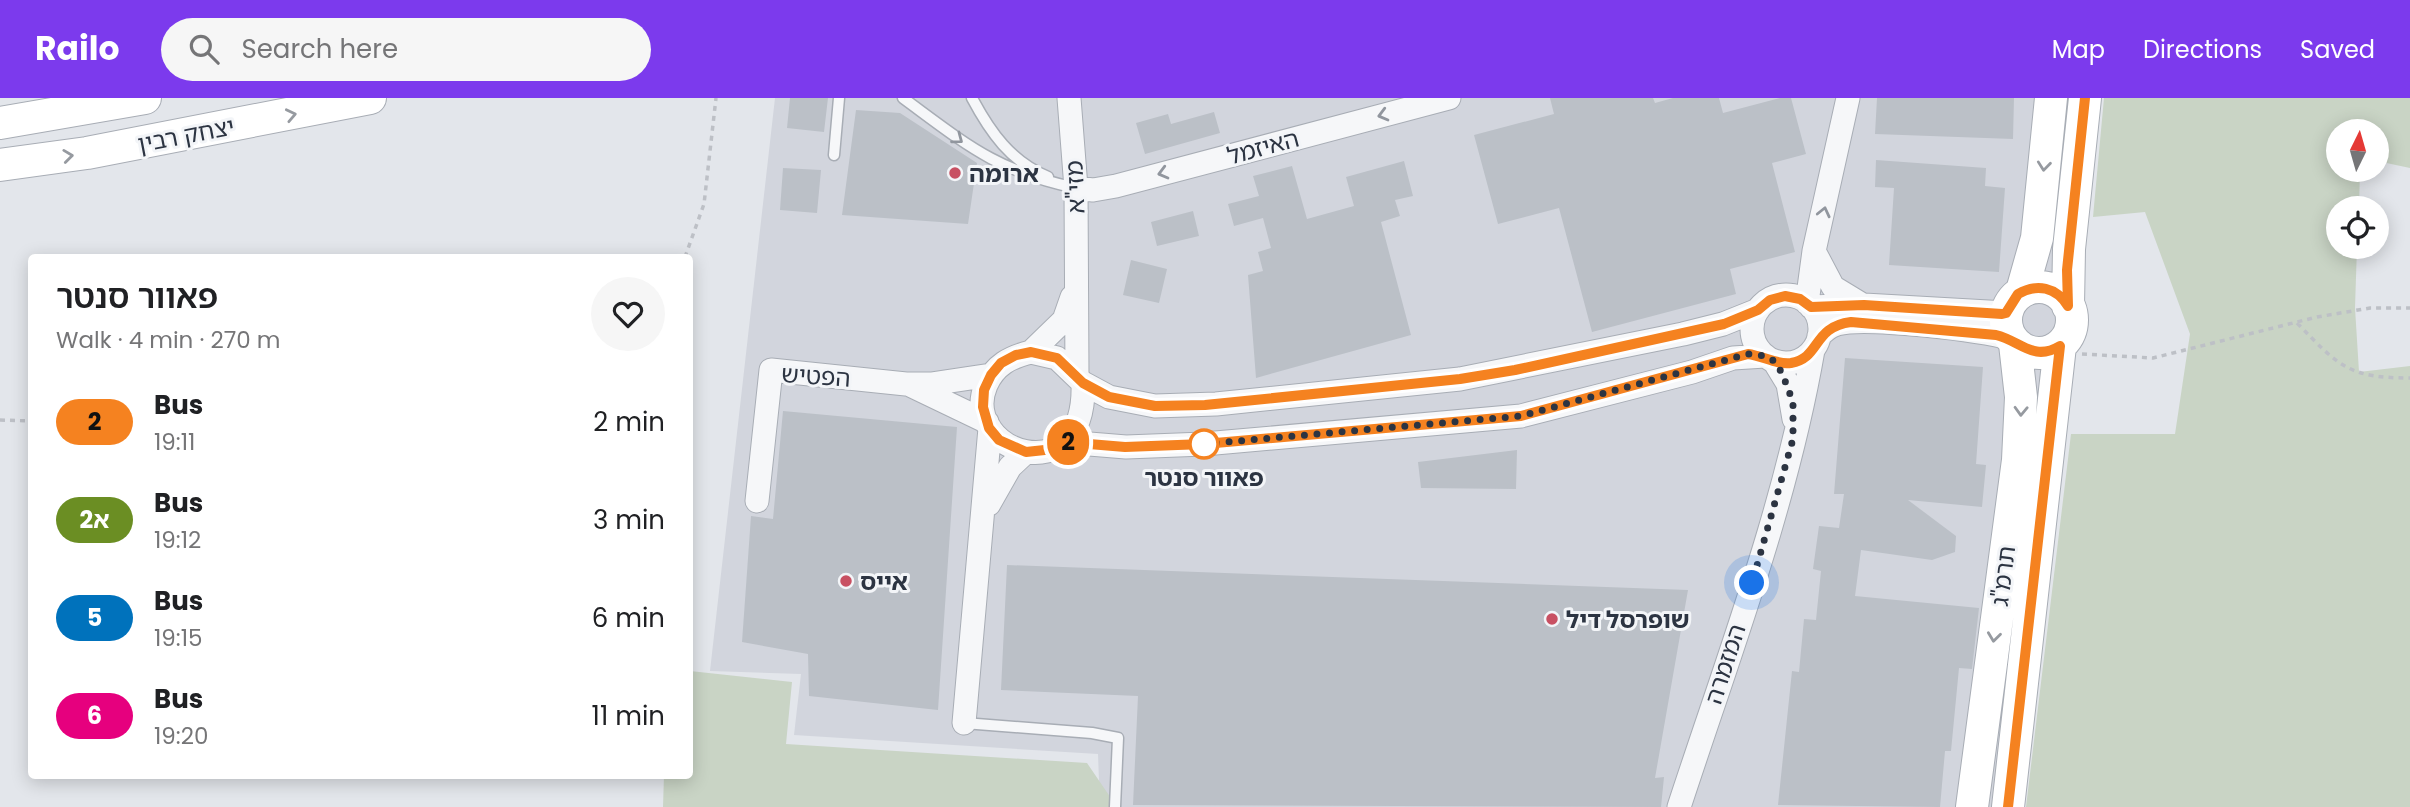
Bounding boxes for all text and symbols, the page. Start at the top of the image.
search box [161,18,651,81]
text: Railo [35,25,119,72]
icon: search [185,30,223,68]
text: Search here [241,31,398,67]
text: Map [2052,33,2105,66]
text: Directions [2143,33,2262,66]
text: Saved [2300,33,2375,66]
one-way arrow [1377,107,1389,122]
one-way arrow [285,108,297,123]
street label: יצחק רבין [135,109,237,161]
north arrow [2326,119,2389,182]
map controls [2326,119,2389,259]
street label: האיזמל [1223,122,1303,172]
one-way arrow [950,130,963,143]
one-way arrow [62,148,74,163]
place label: ארומה [969,157,1039,190]
street label: מזי"א [1058,160,1092,214]
one-way arrow [2037,161,2052,172]
marker: ארומה [947,165,963,181]
one-way arrow [1157,165,1169,179]
button: locate [2326,196,2389,259]
one-way arrow [1816,206,1830,218]
text: פאוור סנטר [56,273,218,320]
button: heart [591,277,665,351]
text: Walk · 4 min · 270 m [56,324,281,356]
street label: הפטיש [780,357,852,395]
text: Bus [154,387,203,423]
text: 2 min [593,404,665,440]
text: 2 [88,405,101,438]
one-way arrow [2013,406,2028,417]
line badge: 2 [1045,419,1091,465]
text: 2 [1061,425,1075,458]
text: 19:11 [154,426,195,458]
marker: פאוור סנטר [1189,429,1219,459]
place label: פאוור סנטר [1144,461,1264,494]
text: Bus [154,485,203,521]
text: 3 min [593,502,665,538]
text: 2א [80,503,109,536]
text: 19:12 [154,524,201,556]
street label: תרמ"ג [1983,544,2023,608]
place label: אייס [860,565,908,598]
your location [1734,565,1769,600]
marker: אייס [838,573,854,589]
text: Bus [154,583,203,619]
text: 6 min [592,600,665,636]
text: 5 [87,601,102,634]
place label: שופרסל דיל [1566,603,1690,636]
marker: שופרסל דיל [1544,611,1560,627]
street label: המזמרה [1697,620,1753,708]
text: 19:15 [154,622,203,654]
one-way arrow [1987,631,2002,643]
text: Bus [154,681,203,717]
text: 11 min [592,698,665,734]
text: 6 [87,699,102,732]
text: 19:20 [154,720,208,752]

